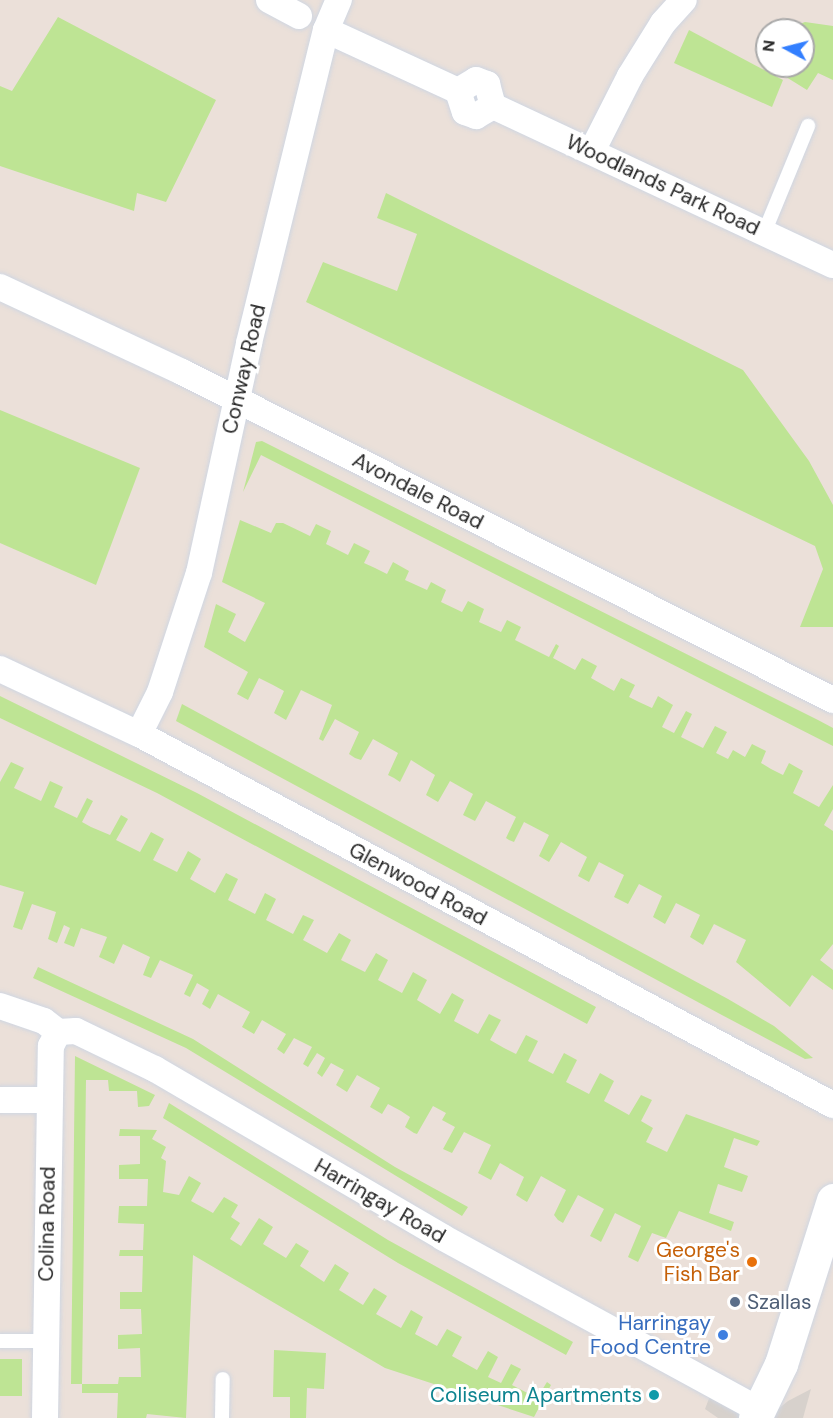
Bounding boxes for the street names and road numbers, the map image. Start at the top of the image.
street label: Woodlands Park Road [562,129,764,241]
street label: Conway Road [217,302,271,436]
street label: Avondale Road [348,447,488,535]
street label: Glenwood Road [345,837,491,931]
street label: Harringay Road [310,1153,450,1249]
street label: Colina Road [33,1166,61,1282]

